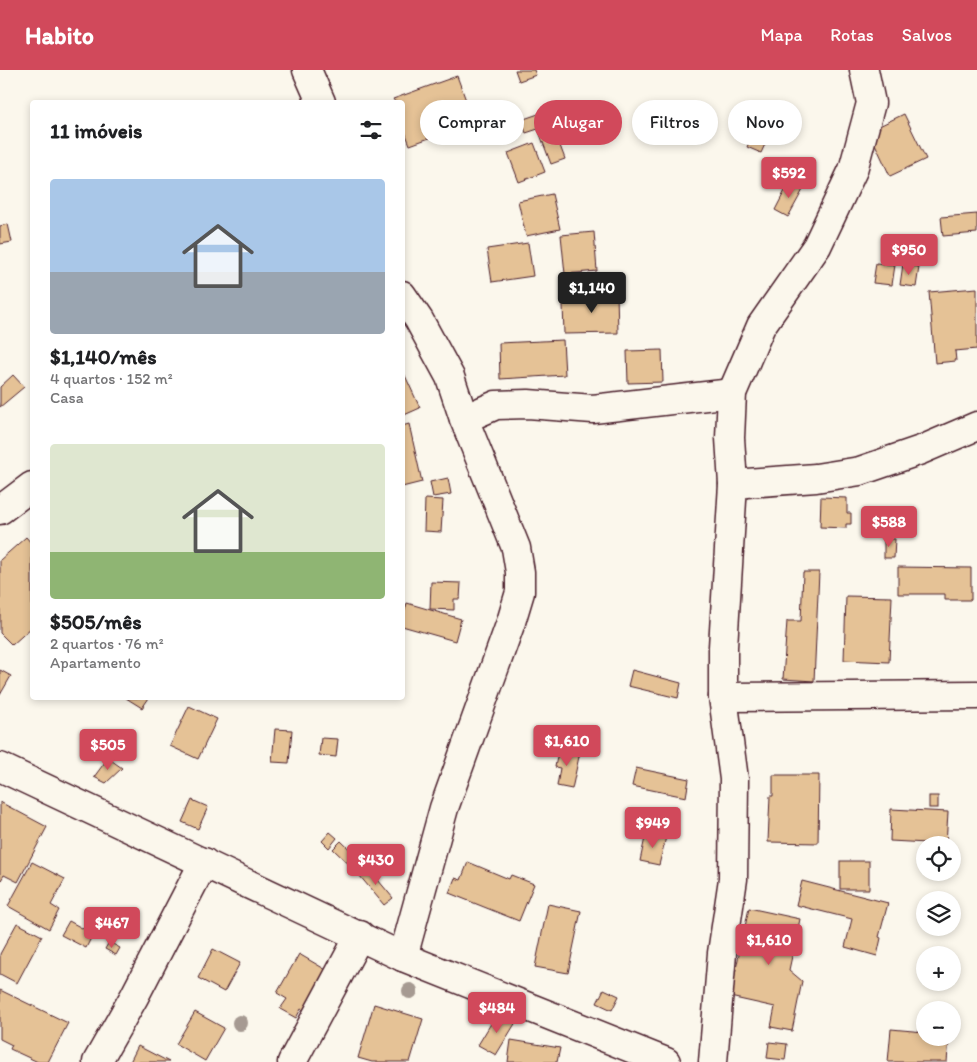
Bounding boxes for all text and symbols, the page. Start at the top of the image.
text: Habito [25,21,94,50]
text: Mapa [760,24,802,46]
text: Rotas [830,24,874,46]
text: Salvos [902,24,952,46]
chip: Comprar [420,100,524,145]
chip: Alugar [534,100,622,145]
chip: Filtros [632,100,718,145]
chip: Novo [728,100,802,145]
icon: filters [357,116,385,144]
text: 11 imóveis [50,118,142,143]
pin: $592 [759,156,819,199]
text: $592 [772,163,806,182]
icon: home [173,211,263,301]
pin: $950 [879,234,939,276]
text: $950 [892,240,926,259]
pin: $1,140 [551,272,633,314]
text: $1,140 [569,278,615,297]
text: $1,140/mês [50,344,157,369]
text: 4 quartos · 152 m² [50,369,173,388]
text: Casa [50,388,84,407]
icon: home [173,476,263,566]
pin: $588 [859,506,919,548]
text: $588 [872,512,906,531]
text: $505/mês [50,609,142,634]
text: 2 quartos · 76 m² [50,634,164,653]
text: Apartamento [50,653,141,672]
pin: $1,610 [526,724,608,767]
pin: $505 [78,728,138,771]
text: $1,610 [544,731,590,750]
text: $505 [91,735,125,754]
pin: $949 [623,806,683,849]
text: $949 [636,813,670,832]
map controls [916,836,961,1046]
button: locate [916,836,961,881]
pin: $430 [346,844,406,886]
text: $430 [358,850,394,869]
button: layers [916,891,961,936]
pin: $467 [82,906,142,949]
text: $467 [95,913,129,932]
pin: $1,610 [728,924,810,966]
text: $1,610 [746,930,792,949]
button: + [916,946,961,991]
pin: $484 [467,992,527,1034]
text: $484 [479,998,515,1017]
button: − [916,1001,961,1046]

